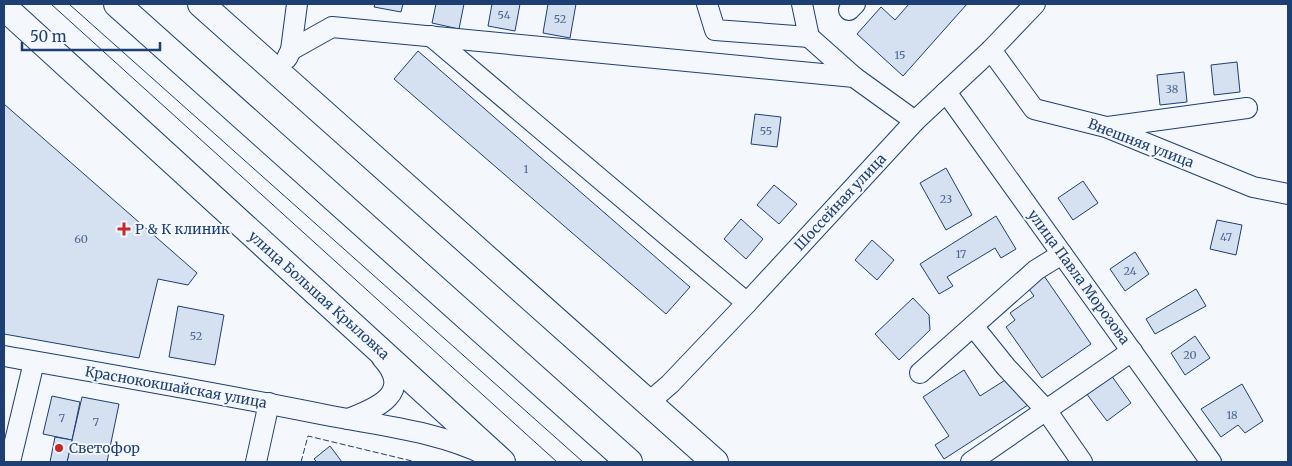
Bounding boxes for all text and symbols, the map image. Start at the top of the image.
house number: 54 [498,8,511,22]
house number: 52 [554,12,566,26]
scale bar [22,20,160,52]
text: 50 m [30,27,67,46]
house number: 15 [894,48,906,62]
house number: 38 [1166,82,1179,96]
street label: Внешняя улица [1085,115,1197,172]
house number: 55 [760,124,772,138]
street label: Шоссейная улица [790,149,890,254]
house number: 1 [524,162,529,176]
house number: 23 [940,192,952,206]
street label: улица Павла Морозова [1024,206,1134,348]
place label: Р & К клиник [135,220,230,238]
marker: Р & К клиник [117,222,131,236]
street label: улица Большая Крыловка [245,227,394,363]
house number: 47 [1220,230,1232,244]
house number: 60 [74,232,88,246]
house number: 17 [956,247,966,261]
house number: 24 [1124,264,1137,278]
house number: 52 [190,329,202,343]
house number: 20 [1183,348,1197,362]
street label: Краснококшайская улица [84,362,269,412]
house number: 18 [1226,408,1238,422]
house number: 7 [59,411,65,425]
house number: 7 [93,415,99,429]
place label: Светофор [69,439,140,457]
marker: Светофор [53,442,65,454]

